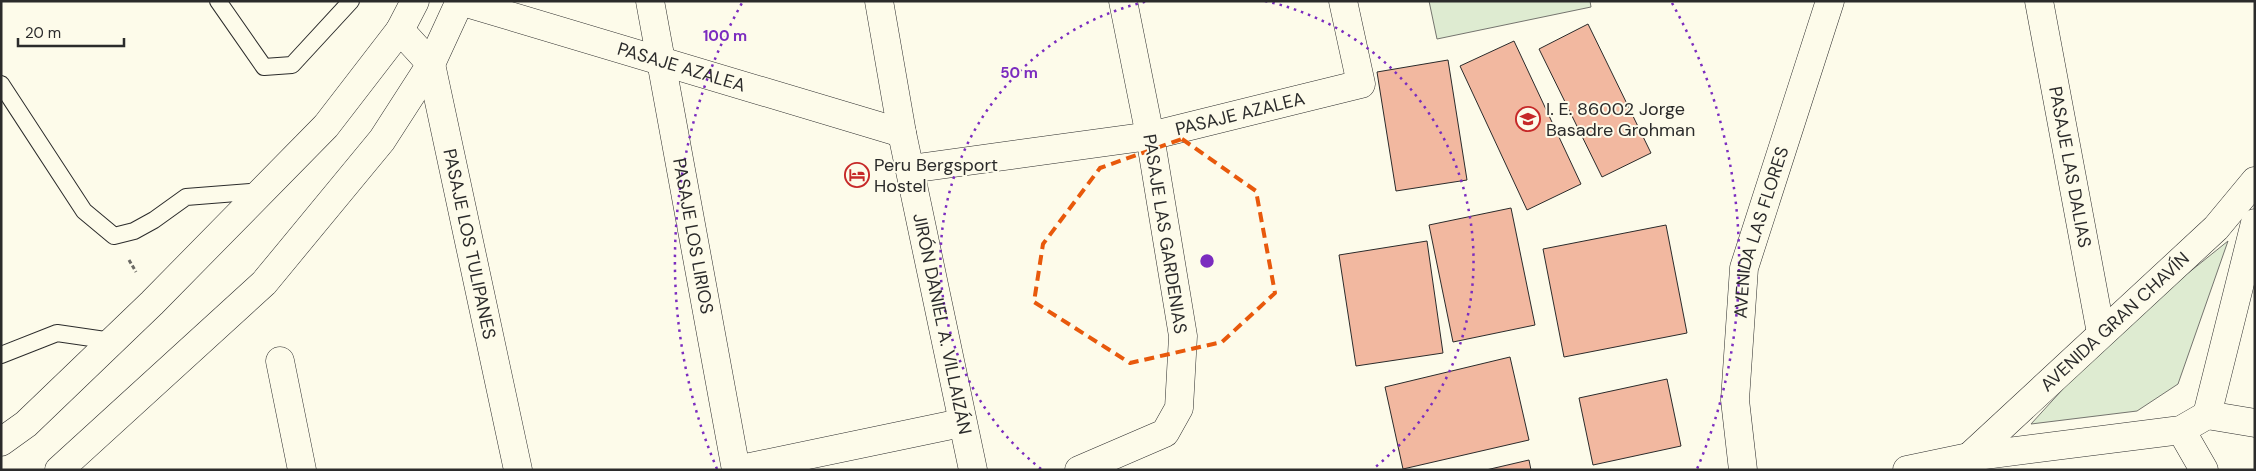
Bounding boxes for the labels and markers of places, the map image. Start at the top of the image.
place label: I. E. 86002 Jorge Basadre Grohman [1546,97,1695,142]
school or university icon: I. E. 86002 Jorge Basadre Grohman [1515,106,1541,132]
place label: Peru Bergsport Hostel [874,153,998,198]
hotel icon: Peru Bergsport Hostel [844,162,870,188]
centre of rings [1198,252,1216,270]

